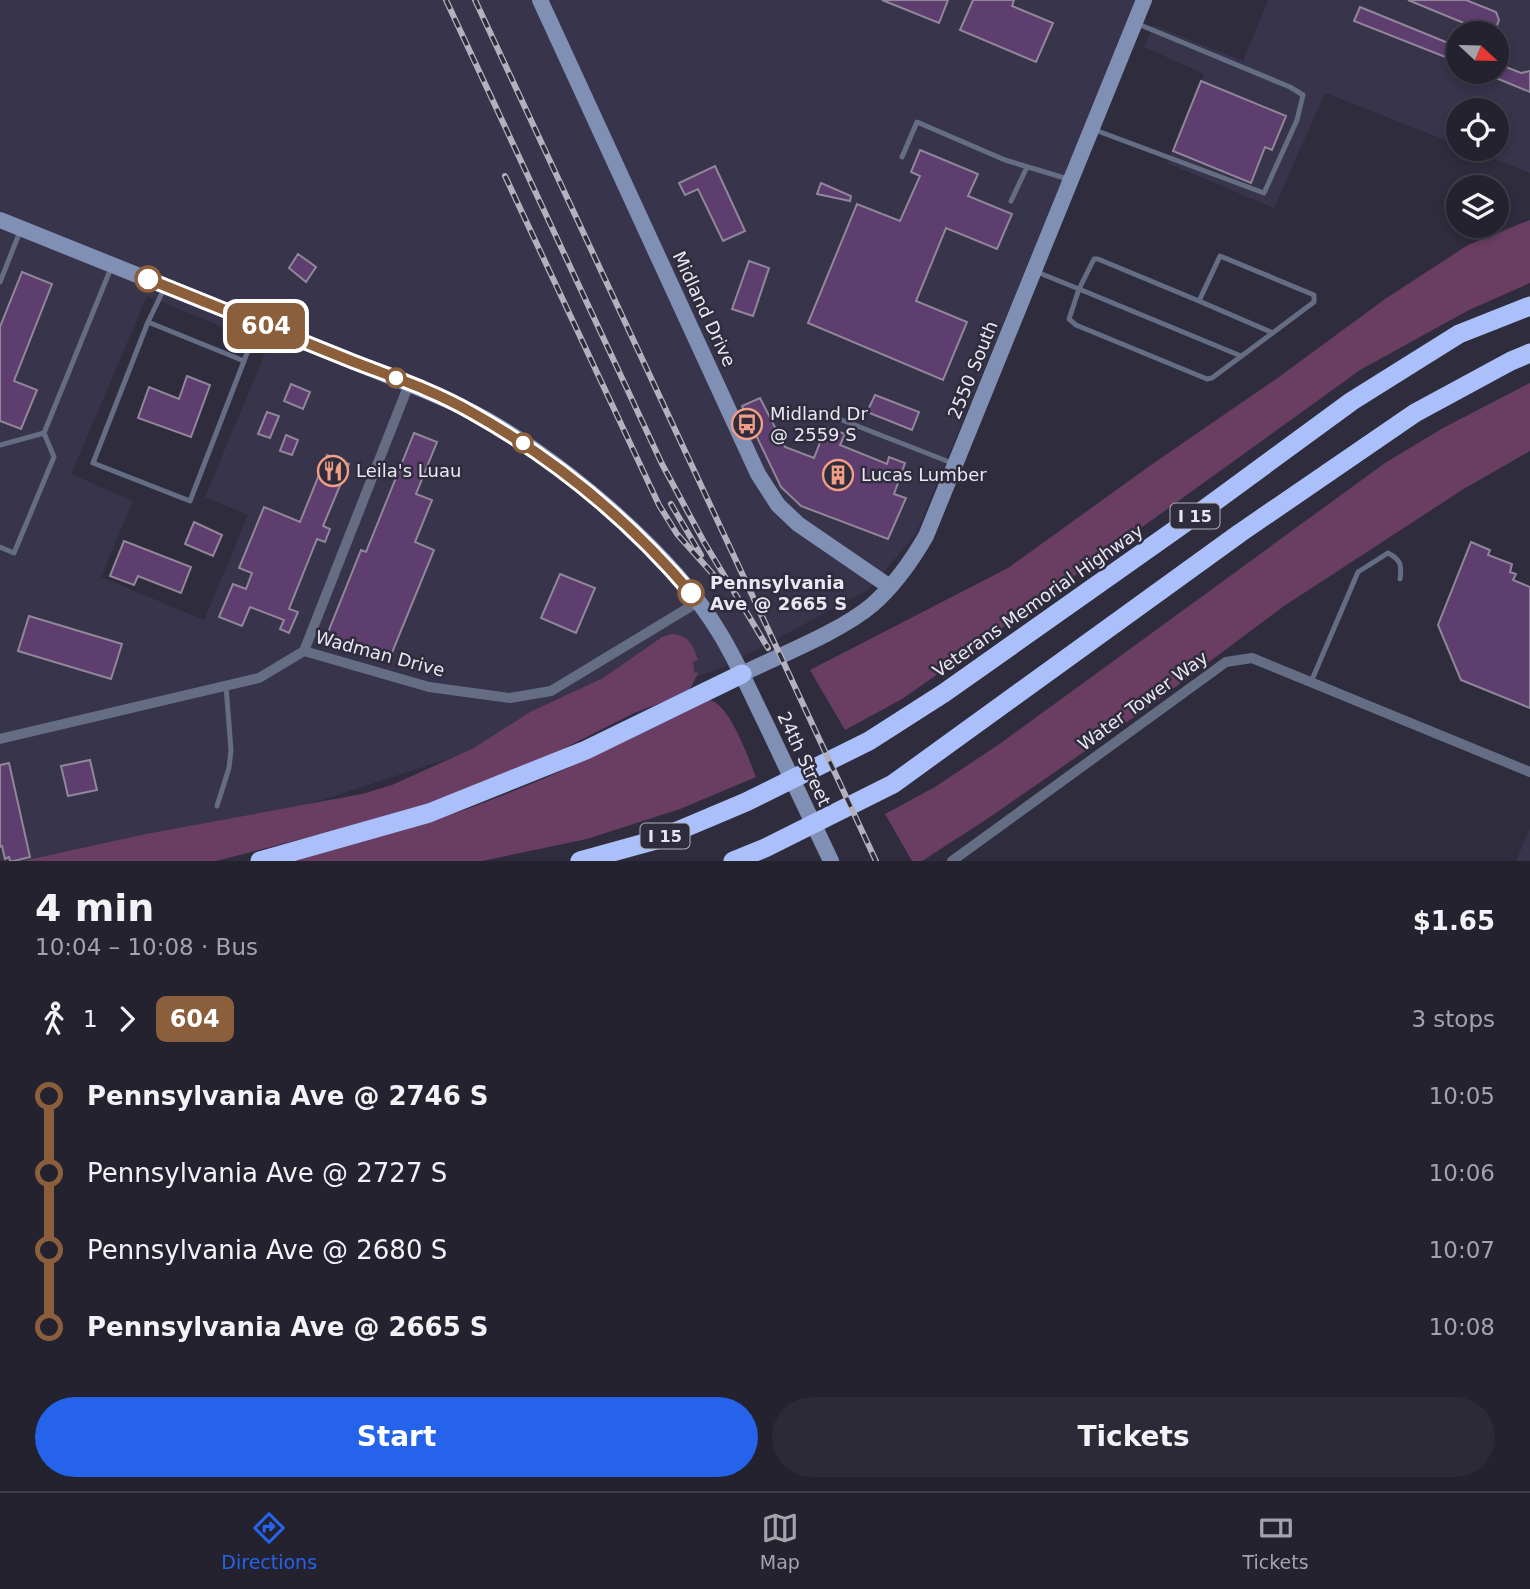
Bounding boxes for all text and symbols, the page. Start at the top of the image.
north arrow [1446,21,1508,84]
map controls [1446,21,1509,238]
button: locate [1446,98,1509,161]
button: layers [1446,175,1509,238]
street label: Midland Drive [669,248,740,370]
unlabelled marker [135,266,161,292]
line badge: 604 [226,303,306,349]
text: 604 [241,312,291,340]
street label: 2550 South [943,318,1002,422]
unlabelled marker [386,368,406,388]
place label: Midland Dr @ 2559 S [770,403,868,445]
bus stop icon: Midland Dr @ 2559 S [730,407,764,441]
unlabelled marker [513,433,533,453]
restaurant icon: Leila's Luau [316,454,350,488]
building icon: Lucas Lumber [821,458,855,492]
place label: Leila's Luau [356,460,461,481]
place label: Lucas Lumber [861,464,987,485]
road number: I 15 [1170,503,1220,528]
street label: Veterans Memorial Highway [928,519,1147,682]
place label: Pennsylvania Ave @ 2665 S [710,572,847,614]
marker: Pennsylvania Ave @ 2665 S [678,580,704,606]
street label: Wadman Drive [313,626,447,681]
street label: Water Tower Way [1074,646,1212,755]
street label: 24th Street [773,708,835,809]
road number: I 15 [640,824,690,848]
text: 4 min [35,886,154,930]
text: $1.65 [1413,906,1495,936]
text: 10:04 – 10:08 · Bus [35,934,258,960]
icon: walk [35,1000,73,1038]
icon: forward [108,1000,146,1038]
text: 604 [170,1005,220,1033]
text: 1 [83,1006,98,1032]
text: 3 stops [1411,1006,1495,1032]
text: Pennsylvania Ave @ 2746 S [87,1081,489,1111]
text: 10:05 [1429,1083,1495,1109]
text: Pennsylvania Ave @ 2727 S [87,1158,447,1188]
text: 10:06 [1429,1160,1495,1186]
text: Pennsylvania Ave @ 2680 S [87,1235,447,1265]
text: 10:07 [1429,1237,1495,1263]
text: Pennsylvania Ave @ 2665 S [87,1312,489,1342]
text: 10:08 [1429,1314,1495,1340]
button: Start [35,1397,758,1477]
button: Tickets [772,1397,1495,1477]
tab: Directions [221,1509,317,1573]
tab: Map [760,1509,800,1573]
tab: Tickets [1243,1509,1309,1573]

